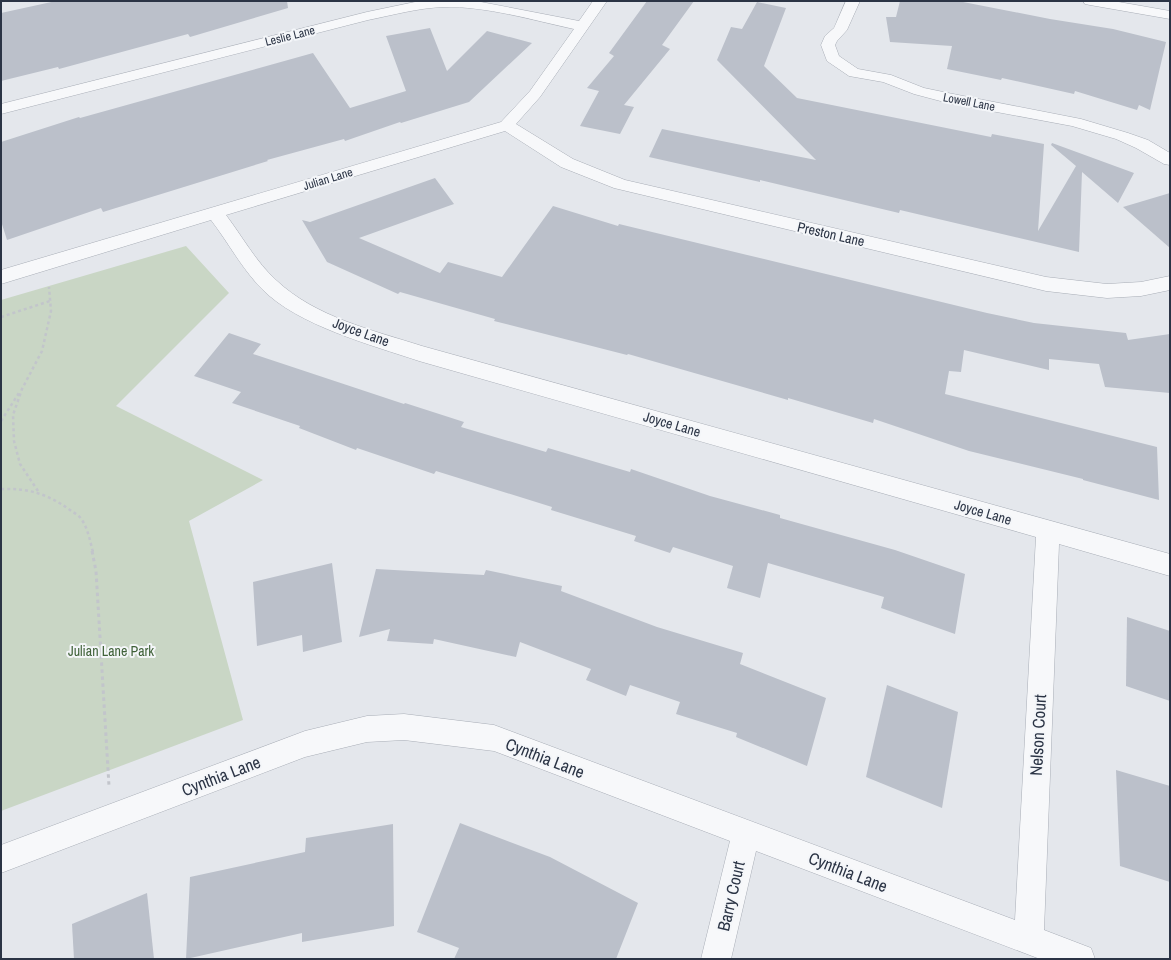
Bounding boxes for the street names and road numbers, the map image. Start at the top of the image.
street label: Leslie Lane [263,22,317,50]
street label: Lowell Lane [942,89,996,115]
street label: Julian Lane [301,164,355,194]
street label: Preston Lane [796,218,866,250]
street label: Joyce Lane [330,314,392,350]
street label: Joyce Lane [641,407,703,441]
street label: Joyce Lane [952,495,1014,529]
street label: Nelson Court [1024,694,1051,776]
street label: Cynthia Lane [502,732,588,783]
street label: Cynthia Lane [178,750,264,801]
street label: Cynthia Lane [805,846,891,897]
street label: Barry Court [711,858,750,933]

